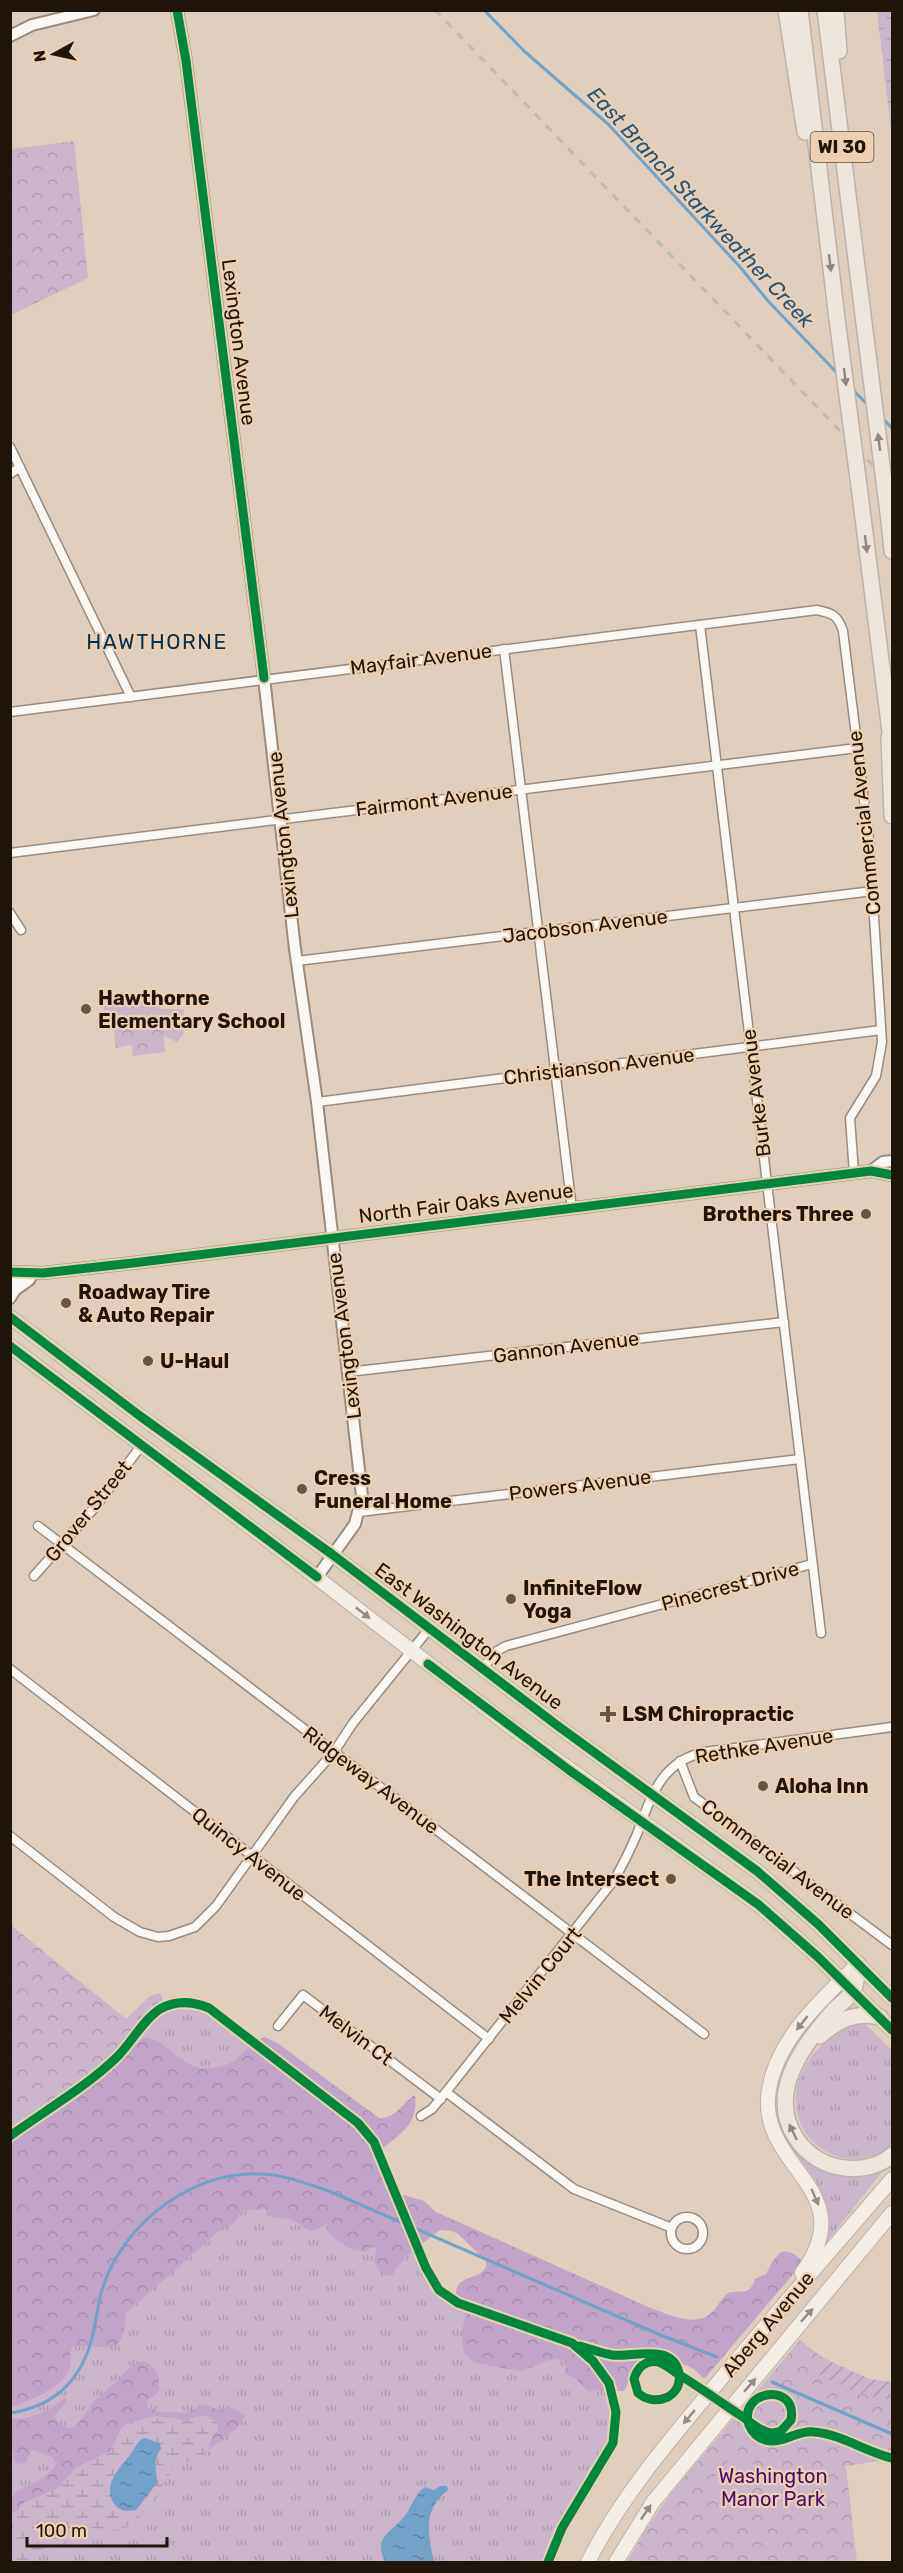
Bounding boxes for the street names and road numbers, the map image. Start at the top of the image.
road number: WI 30 [810,132,874,162]
street label: Lexington Avenue [217,257,261,427]
street label: Mayfair Avenue [349,638,493,680]
street label: Commercial Avenue [842,730,886,916]
street label: Lexington Avenue [262,750,304,920]
street label: Fairmont Avenue [354,778,514,822]
street label: Jacobson Avenue [501,904,669,948]
street label: Burke Avenue [736,1028,776,1158]
street label: Christianson Avenue [502,1042,696,1090]
street label: North Fair Oaks Avenue [357,1178,575,1228]
street label: Lexington Avenue [322,1251,366,1421]
street label: Gannon Avenue [492,1326,640,1368]
street label: Grover Street [40,1455,136,1567]
street label: Powers Avenue [508,1464,652,1506]
street label: Pinecrest Drive [658,1556,802,1616]
street label: East Washington Avenue [370,1557,568,1715]
street label: Ridgeway Avenue [298,1721,444,1839]
street label: Rethke Avenue [693,1723,835,1769]
street label: Commercial Avenue [697,1794,859,1924]
street label: Quincy Avenue [187,1802,311,1906]
street label: Melvin Court [494,1922,586,2028]
street label: Melvin Ct [314,2000,398,2071]
street label: Aberg Avenue [717,2266,819,2382]

